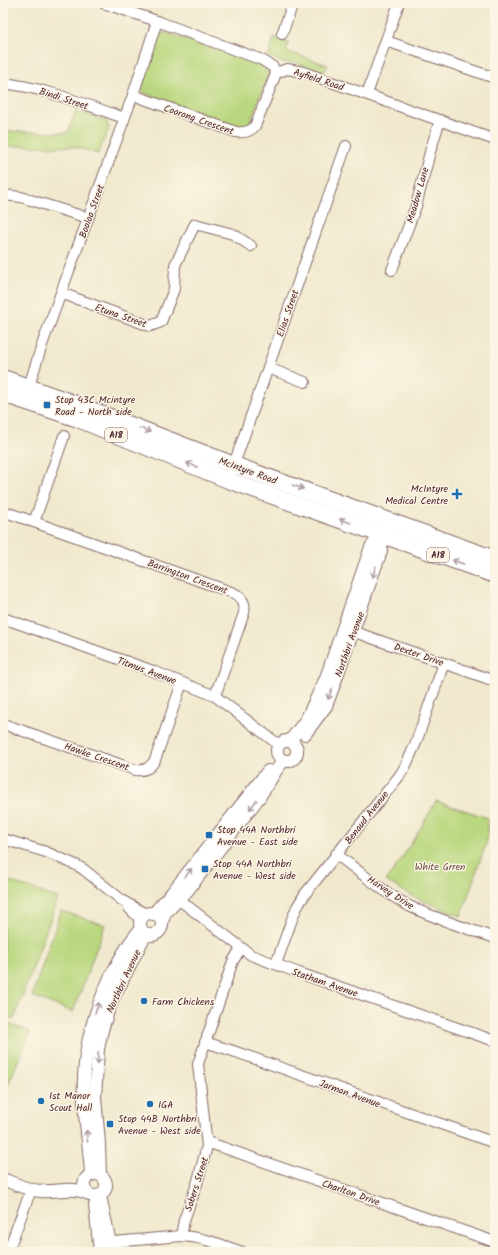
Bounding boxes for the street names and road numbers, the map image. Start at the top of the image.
street label: Ayfield Road [291,64,347,96]
street label: Bindi Street [37,83,90,114]
street label: Coorong Crescent [161,100,236,139]
street label: Meadow Lane [402,165,434,225]
street label: Booloo Street [75,182,109,241]
street label: Elias Street [272,287,304,339]
street label: Etuna Street [93,300,149,332]
road number: A18 [105,428,127,442]
street label: McIntyre Road [216,453,280,489]
road number: A18 [427,548,449,562]
street label: Barrington Crescent [145,555,230,599]
street label: Northbri Avenue [331,609,369,679]
street label: Dexter Drive [392,639,446,671]
street label: Titmus Avenue [115,653,179,689]
street label: Hawke Crescent [62,738,131,776]
street label: Benaud Avenue [341,787,393,848]
street label: Harvey Drive [364,872,417,914]
street label: Northbri Avenue [102,947,146,1016]
street label: Statham Avenue [289,964,360,1002]
street label: Jarman Avenue [317,1075,383,1113]
street label: Sobers Street [181,1155,213,1214]
street label: Charlton Drive [320,1176,382,1211]

